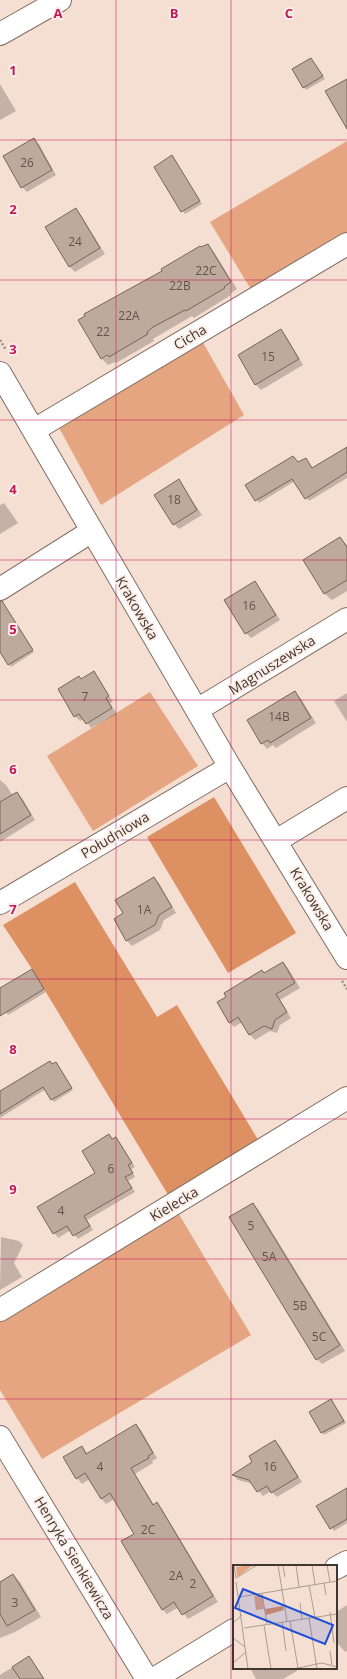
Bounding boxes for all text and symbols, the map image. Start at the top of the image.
text: A [54,4,63,22]
text: B [170,4,179,22]
text: C [285,4,293,22]
text: 1 [9,61,17,79]
house number: 26 [20,154,34,171]
text: 2 [9,200,17,218]
house number: 24 [68,233,82,250]
house number: 22C [195,262,217,279]
house number: 22B [169,277,191,294]
house number: 22A [118,307,140,324]
street label: Cicha [170,319,210,354]
house number: 22 [96,323,110,340]
text: 3 [9,340,17,358]
house number: 15 [261,348,275,365]
text: 4 [9,480,17,498]
house number: 18 [167,491,181,508]
street label: Krakowska [112,572,163,643]
house number: 16 [242,597,256,614]
text: 5 [9,620,17,638]
street label: Magnuszewska [225,630,319,699]
house number: 7 [82,688,89,705]
house number: 14B [268,708,290,725]
text: 6 [9,760,17,778]
street label: Południowa [77,807,153,862]
street label: Krakowska [286,864,339,934]
text: 7 [9,900,17,918]
house number: 1A [137,901,152,918]
text: 8 [9,1040,17,1058]
house number: 6 [108,1160,115,1177]
text: 9 [9,1180,17,1198]
street label: Kielecka [146,1182,201,1225]
house number: 4 [58,1202,65,1219]
house number: 5 [248,1217,255,1234]
house number: 5A [262,1248,277,1265]
house number: 5B [293,1297,308,1314]
house number: 5C [312,1328,327,1345]
house number: 4 [97,1458,104,1475]
house number: 16 [263,1458,277,1475]
street label: Henryka Sienkiewicza [30,1493,119,1623]
house number: 2C [141,1521,156,1538]
inset map [233,1565,337,1669]
house number: 2A [169,1567,184,1584]
house number: 2 [190,1575,197,1592]
house number: 3 [12,1594,19,1611]

